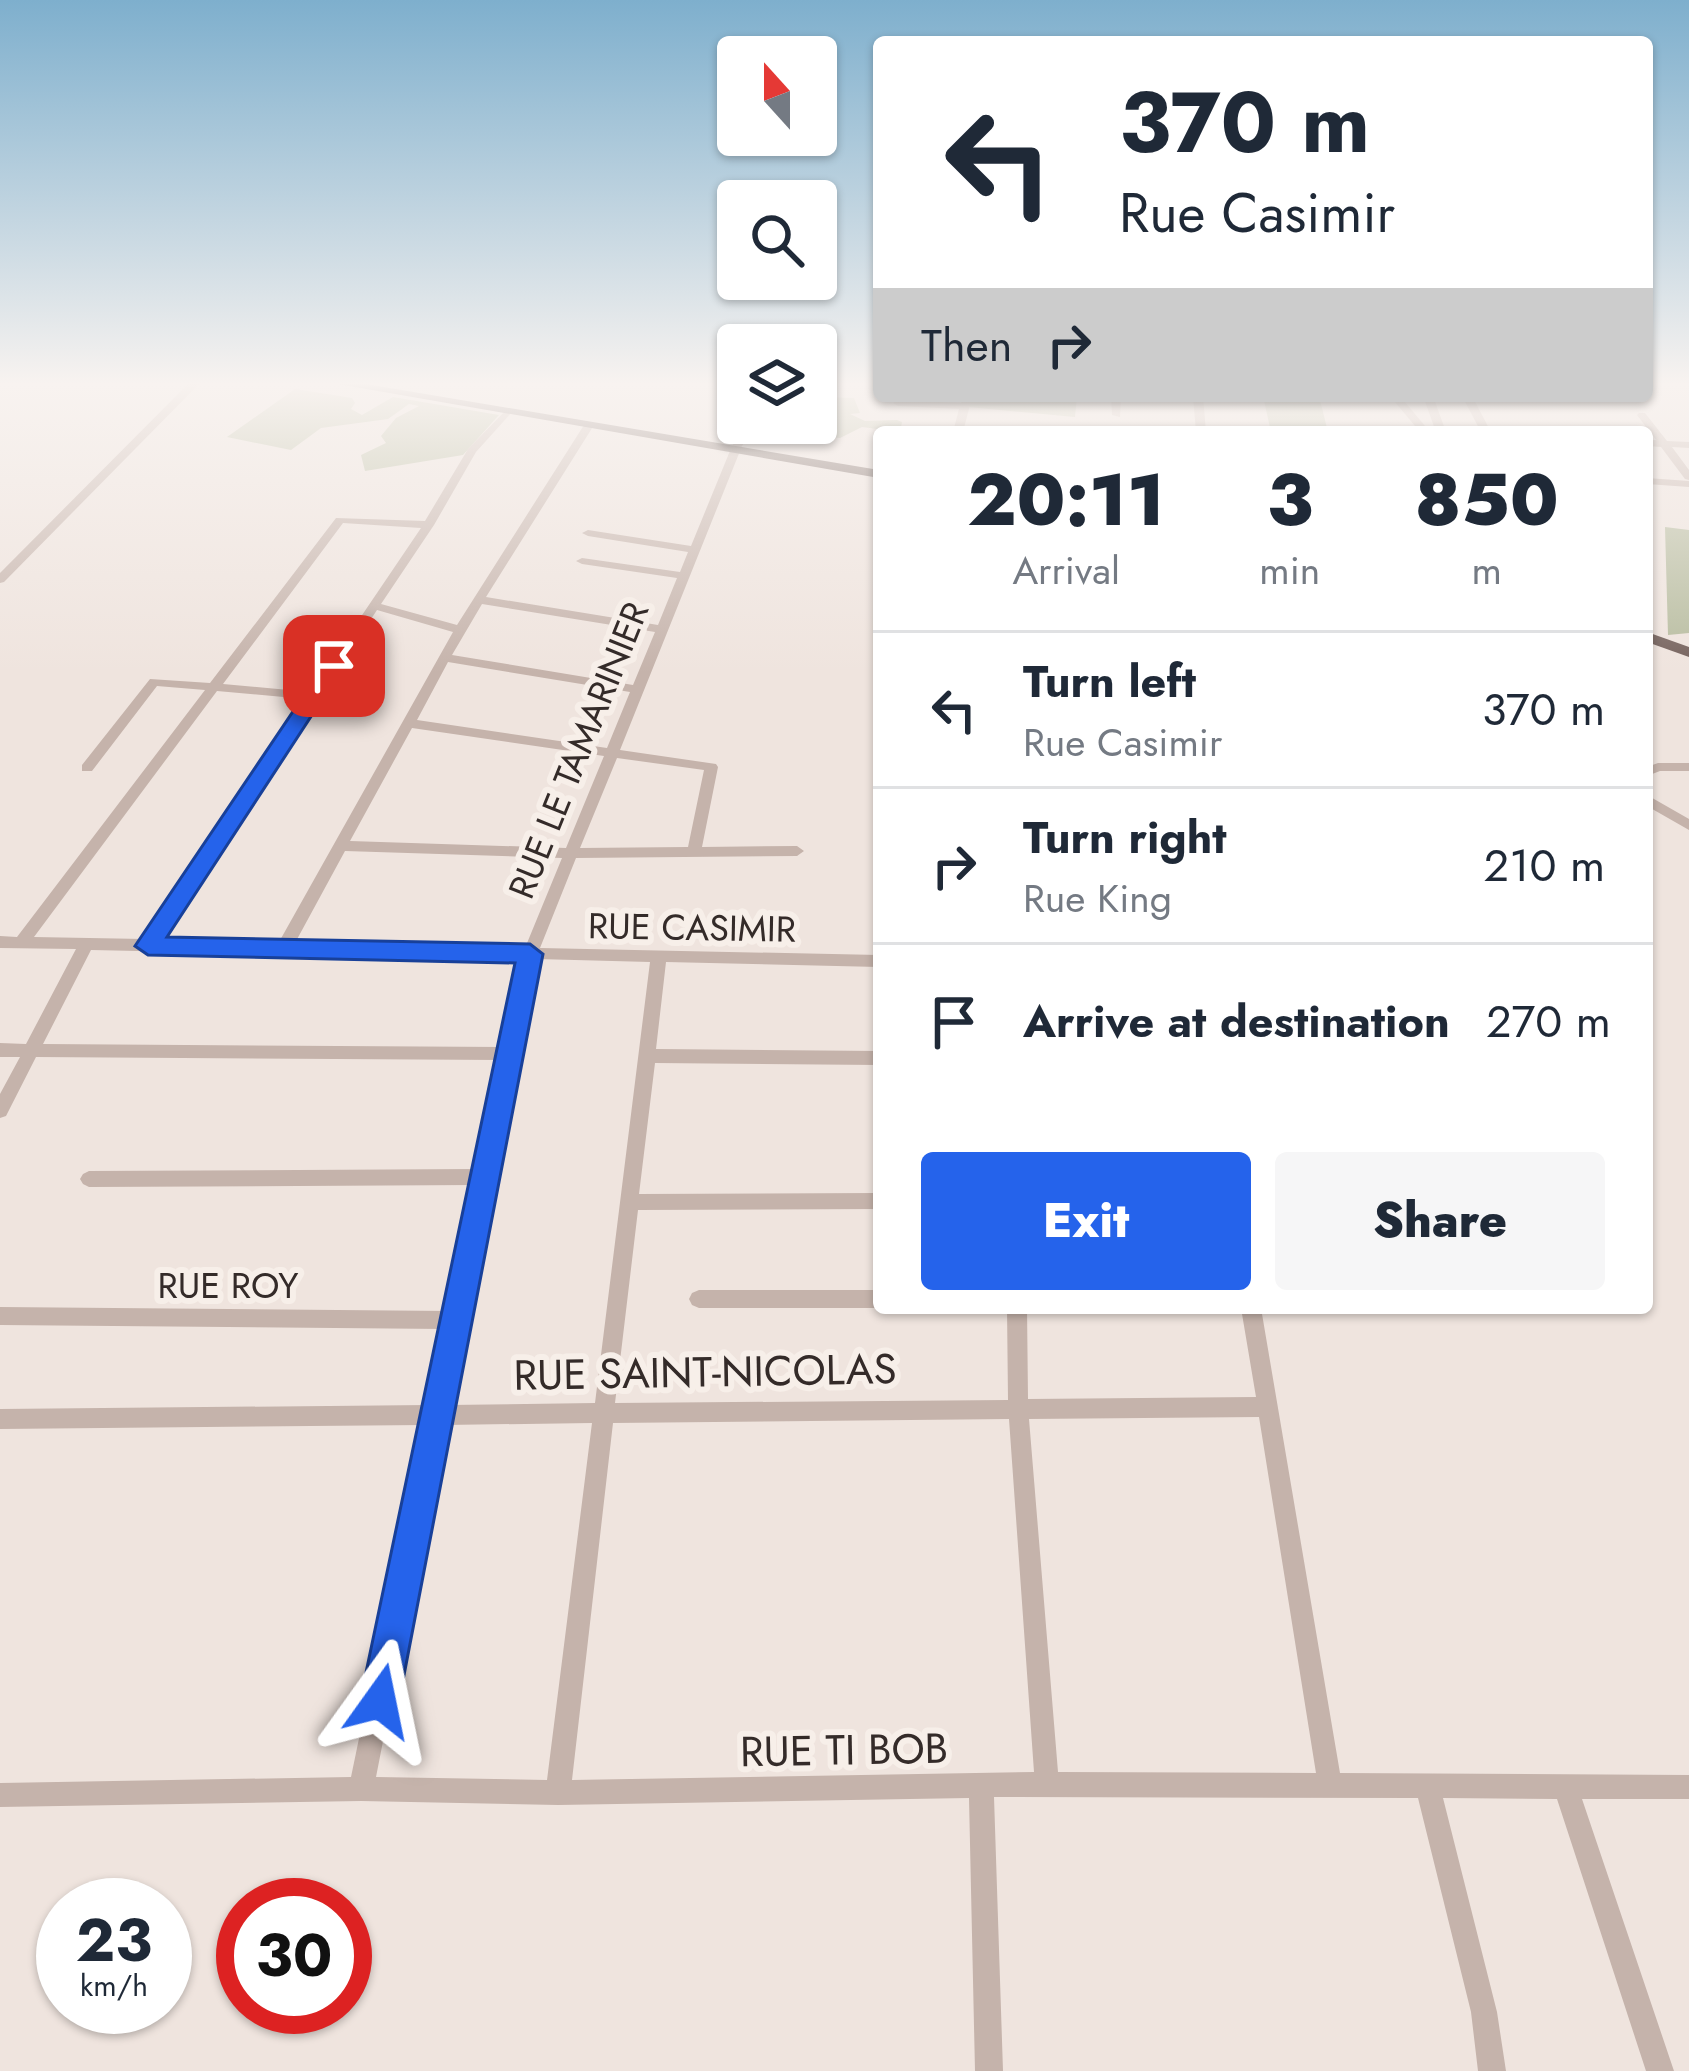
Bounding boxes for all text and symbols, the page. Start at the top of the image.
north arrow [717,36,837,156]
map controls [717,36,837,444]
text: 370 m [1119,62,1370,184]
icon: left [921,84,1077,240]
text: Rue Casimir [1119,174,1395,252]
button: search [717,180,837,300]
icon: right [1036,312,1102,378]
text: Then [921,313,1012,378]
button: layers [717,324,837,444]
text: 20:11 [967,448,1165,552]
text: 3 [1267,448,1313,552]
text: 850 [1415,448,1559,552]
text: Arrival [1012,542,1120,599]
text: min [1259,542,1320,599]
text: m [1471,542,1502,599]
street label: RUE LE TAMARINIER [495,594,661,906]
pin [283,615,385,717]
icon: arrive [301,633,367,699]
text: Turn left [1023,649,1196,714]
icon: left [921,677,987,743]
text: 370 m [1482,677,1605,742]
text: Rue Casimir [1023,714,1222,771]
text: Turn right [1023,805,1227,870]
icon: right [921,833,987,899]
text: 210 m [1484,833,1605,898]
text: Rue King [1023,870,1172,927]
street label: RUE CASIMIR [588,899,796,955]
icon: arrive [921,989,987,1055]
text: Arrive at destination [1023,989,1450,1054]
text: 270 m [1486,989,1611,1054]
button: Exit [921,1152,1251,1290]
button: Share [1275,1152,1605,1290]
street label: RUE ROY [157,1259,299,1311]
street label: RUE SAINT-NICOLAS [513,1338,897,1406]
position arrow [317,1638,443,1764]
street label: RUE TI BOB [739,1718,949,1782]
speed limit sign: 30 [216,1878,372,2034]
text: 23 [76,1897,152,1984]
text: km/h [80,1964,148,2007]

